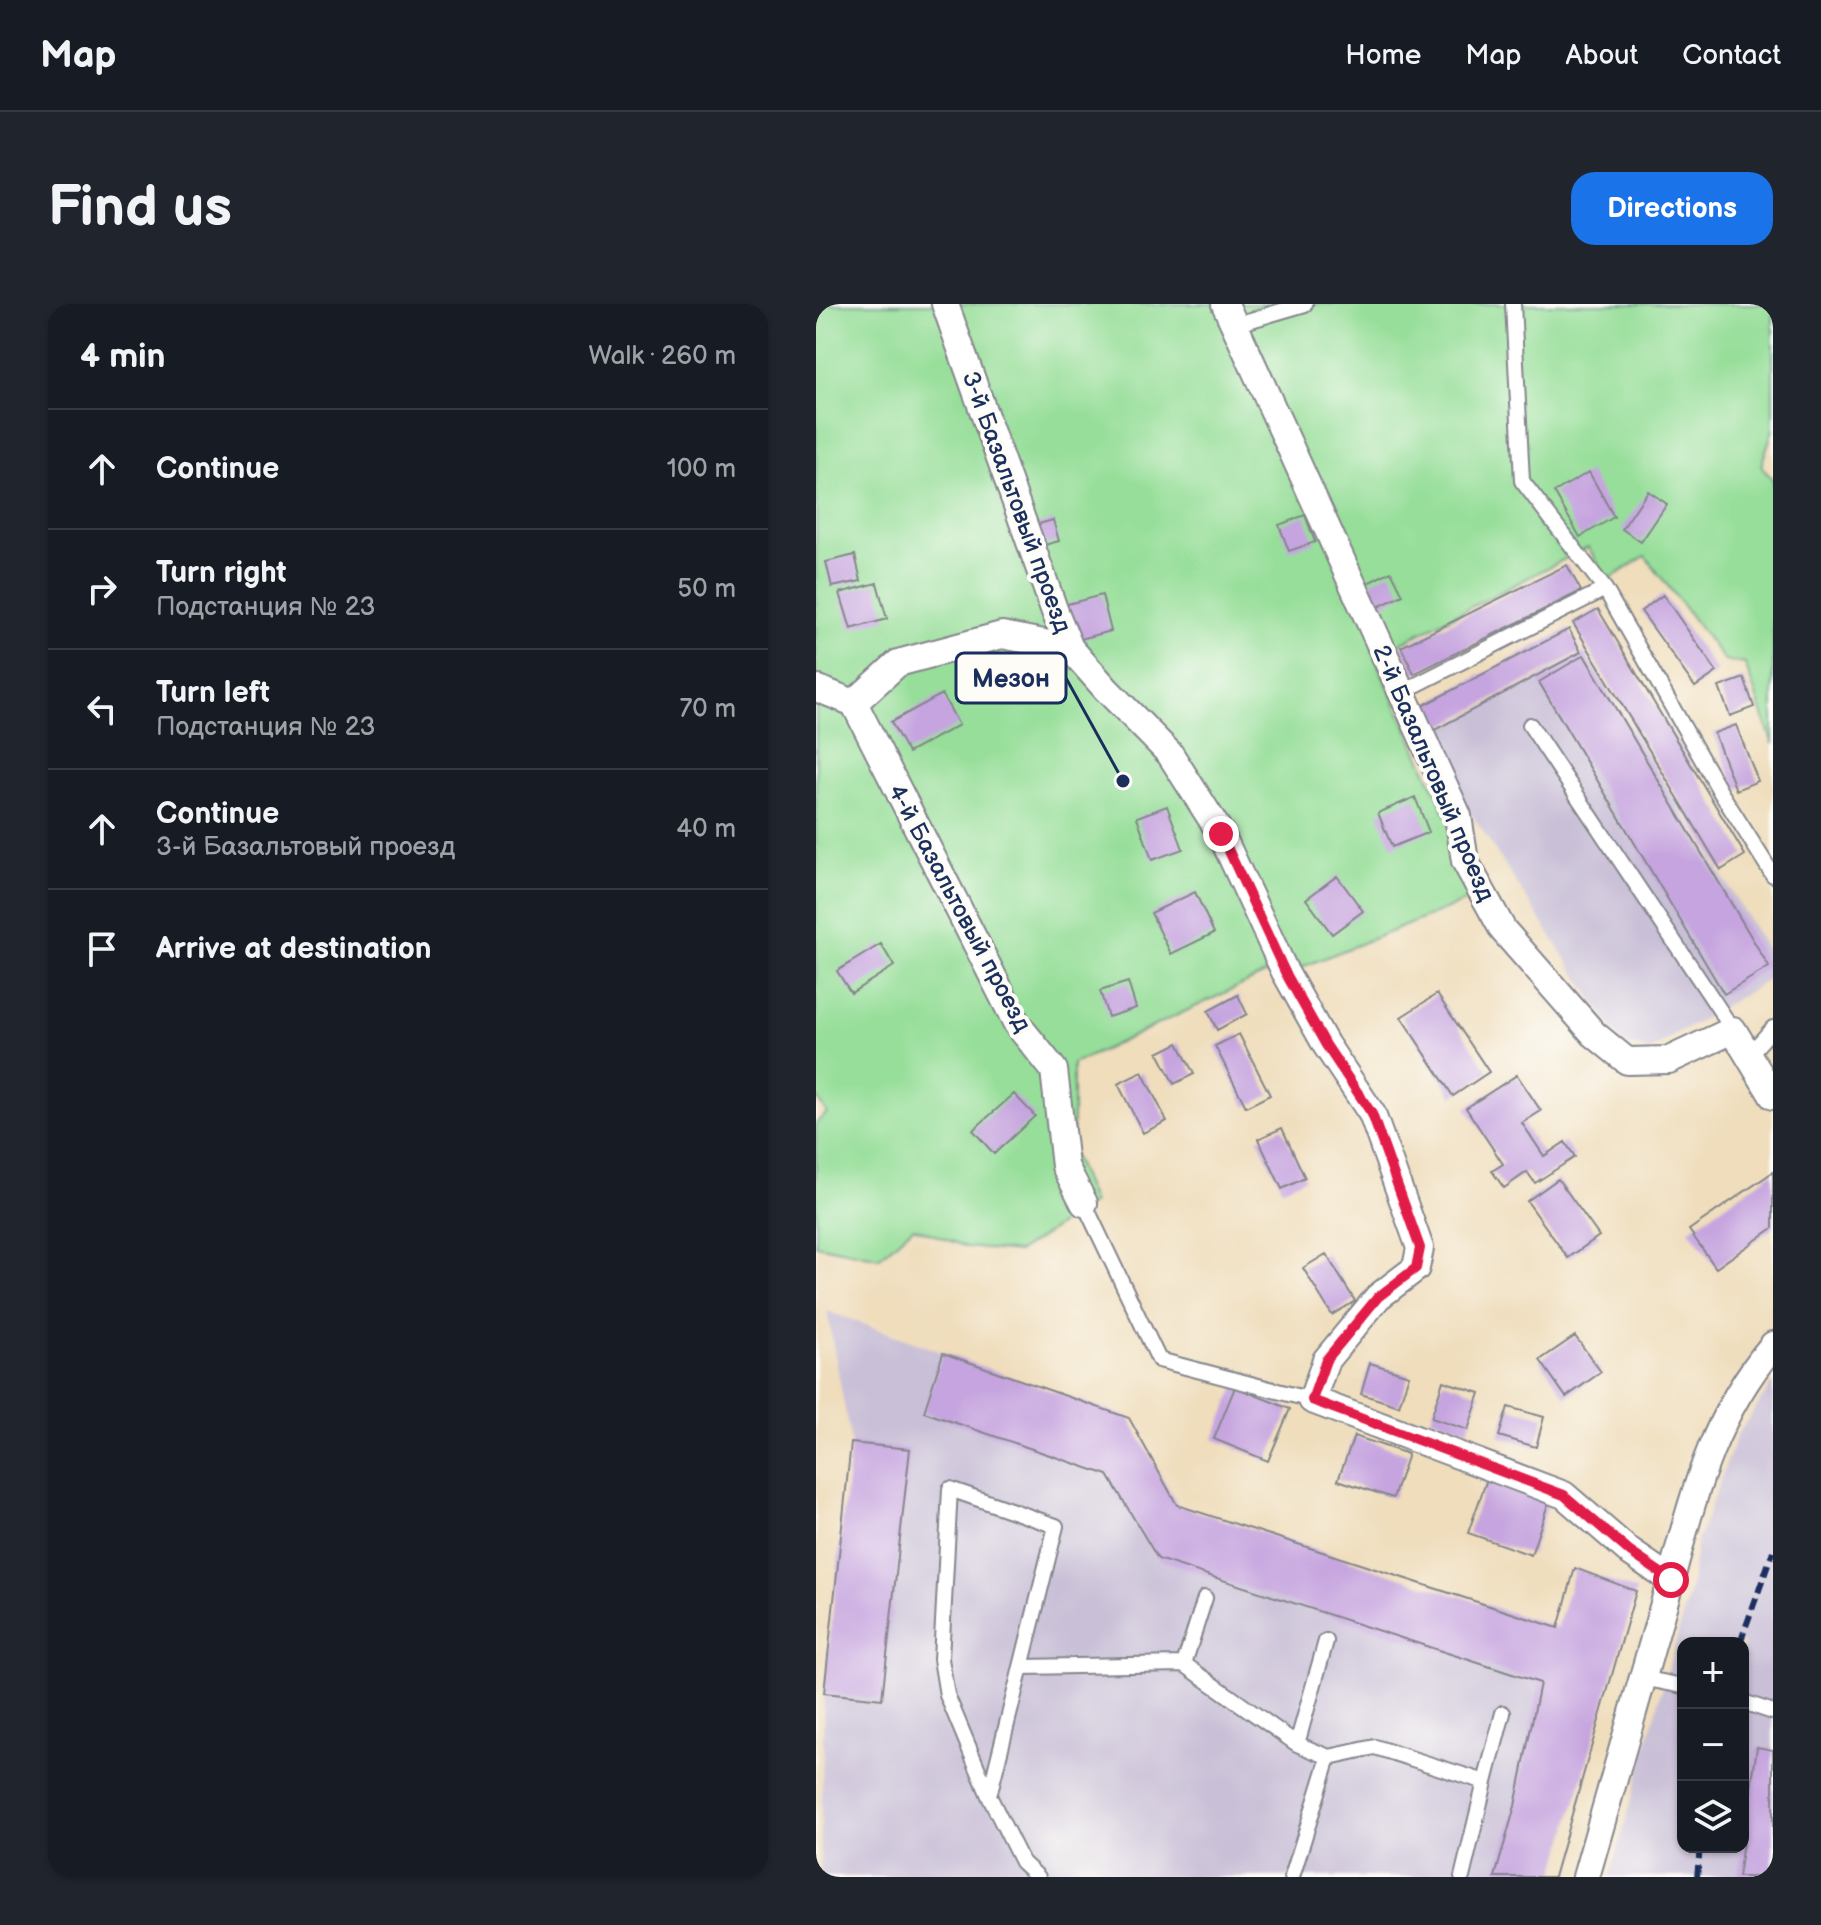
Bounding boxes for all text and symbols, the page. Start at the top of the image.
text: Map [40,33,116,78]
text: Home [1345,39,1421,72]
text: Map [1465,39,1522,72]
text: About [1566,39,1638,72]
text: Contact [1682,39,1781,72]
button: Directions [1571,172,1773,245]
text: Find us [48,175,232,242]
text: 4 min [80,336,166,377]
text: Walk · 260 m [589,341,736,372]
street label: 3-й Базальтовый проезд [956,367,1078,637]
icon: ahead [80,447,124,491]
text: Continue [156,451,279,487]
text: 100 m [667,454,736,485]
text: Turn right [156,555,287,591]
icon: right [80,567,124,611]
text: 50 m [677,574,736,605]
text: Подстанция № 23 [156,592,376,623]
street label: 2-й Базальтовый проезд [1366,641,1501,906]
callout: Мезон [956,653,1066,703]
text: Мезон [972,664,1050,695]
text: Turn left [156,675,270,711]
icon: left [80,687,124,731]
text: 70 m [679,694,736,725]
text: Подстанция № 23 [156,712,376,743]
street label: 4-й Базальтовый проезд [882,779,1037,1037]
text: Continue [156,796,279,832]
icon: ahead [80,807,124,851]
text: 40 m [676,814,736,845]
route end [1203,816,1239,852]
text: 3-й Базальтовый проезд [156,832,455,863]
icon: arrive [80,927,124,971]
text: Arrive at destination [156,931,432,967]
route start [1653,1562,1689,1598]
map controls [1677,1637,1749,1853]
button: + [1677,1637,1749,1709]
button: − [1677,1709,1749,1781]
button: layers [1677,1781,1749,1853]

